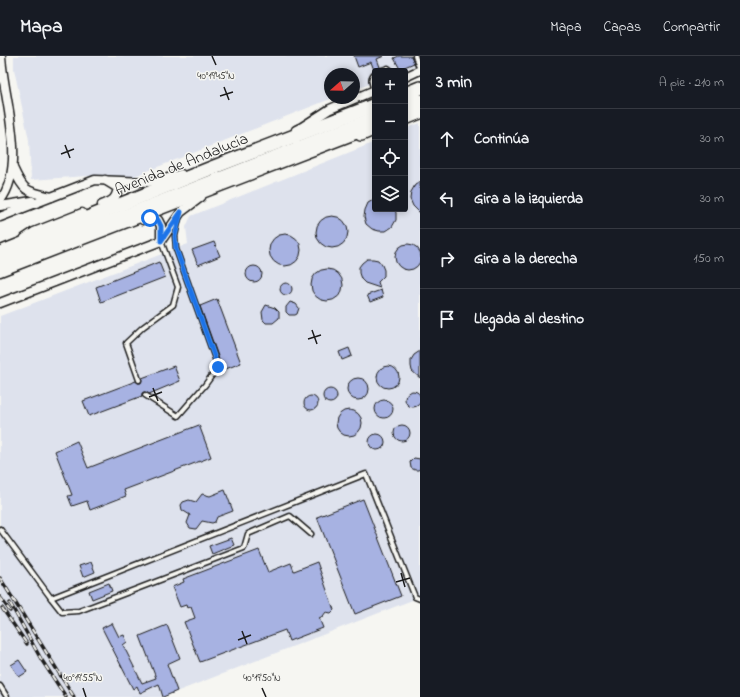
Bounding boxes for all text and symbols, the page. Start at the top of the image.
text: Mapa [20,14,62,41]
text: Mapa [550,17,582,38]
text: Capas [604,17,641,38]
text: Compartir [663,17,720,38]
north arrow [324,68,360,104]
map controls [372,68,408,212]
button: + [372,68,408,104]
text: 40°19'45"N [197,69,235,84]
text: 3 min [436,70,472,95]
text: A pie · 210 m [659,73,724,92]
button: − [372,104,408,140]
street label: Avenida de Andalucía [111,127,252,203]
icon: ahead [436,128,458,150]
text: Continúa [474,128,529,150]
text: 30 m [700,129,724,148]
button: locate [372,140,408,176]
button: layers [372,176,408,212]
icon: left [436,188,458,210]
text: Gira a la izquierda [474,188,583,210]
text: 30 m [700,189,724,208]
route start [141,209,159,227]
icon: right [436,248,458,270]
text: Gira a la derecha [474,248,577,270]
text: 150 m [693,249,724,268]
icon: arrive [436,308,458,330]
text: Llegada al destino [474,308,584,330]
route end [209,358,227,376]
text: 40°19'55"N [64,671,103,686]
text: 40°19'50"N [243,671,281,686]

